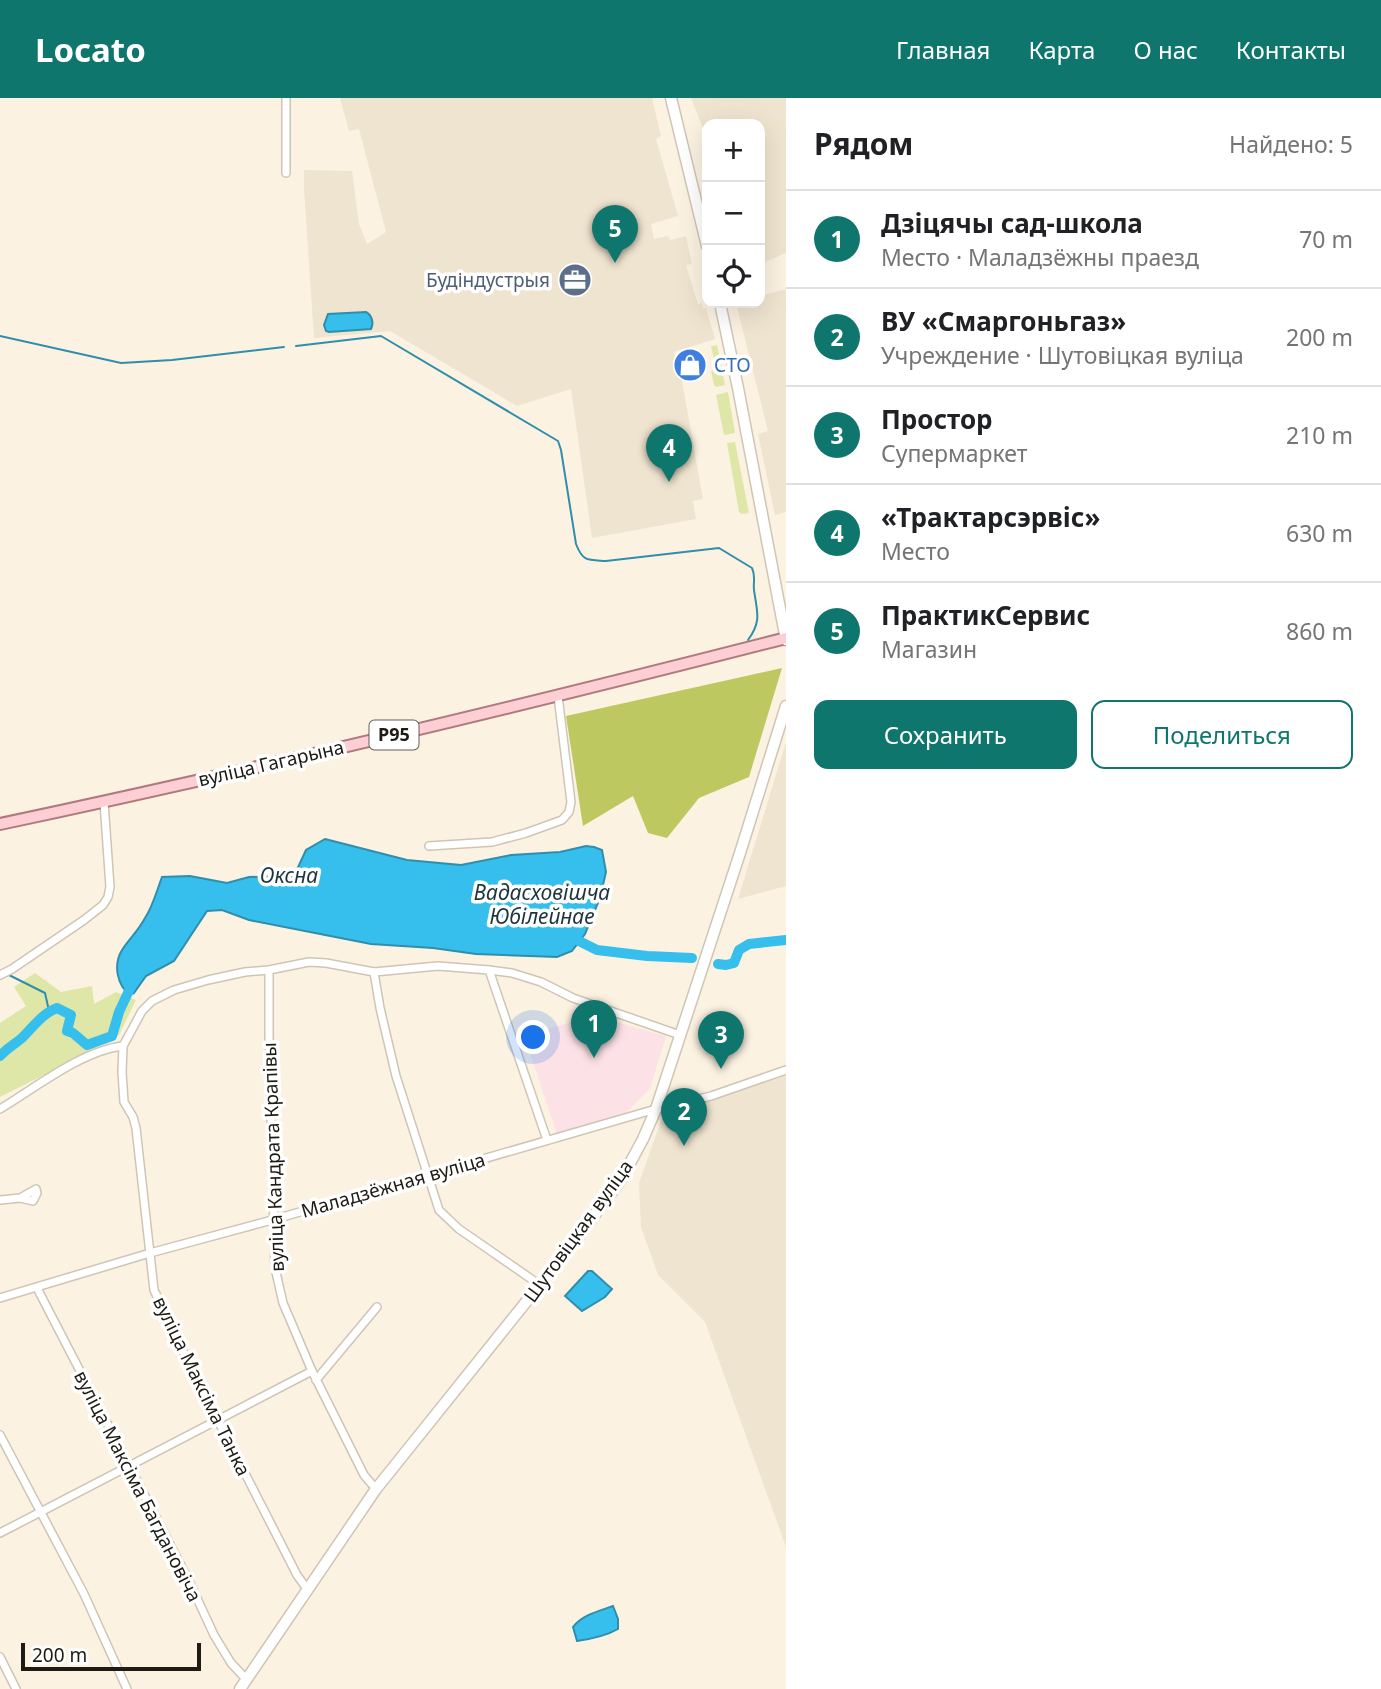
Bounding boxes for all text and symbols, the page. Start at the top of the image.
text: Locato [35,27,146,72]
text: Главная [896,33,990,66]
text: Карта [1028,33,1095,66]
text: О нас [1133,33,1198,66]
text: Контакты [1236,33,1346,66]
map controls [702,119,765,308]
button: + [702,119,765,182]
text: Рядом [814,123,913,164]
text: Найдено: 5 [1229,128,1353,160]
button: − [702,182,765,245]
pin: 5 [592,205,638,263]
text: Дзіцячы сад-школа [881,205,1143,241]
text: 1 [830,223,844,255]
text: 70 m [1299,223,1353,255]
text: Место · Маладзёжны праезд [881,241,1199,273]
button: locate [702,245,765,308]
office icon: Будіндустрыя [556,261,594,299]
place label: Будіндустрыя [426,267,550,293]
text: ВУ «Смаргоньгаз» [881,303,1126,339]
text: 2 [830,321,844,353]
text: 200 m [1286,321,1353,353]
text: Учреждение · Шутовіцкая вуліца [881,339,1244,371]
shop icon: СТО [671,346,709,384]
place label: СТО [714,352,751,378]
text: Простор [881,401,993,437]
text: 3 [830,419,844,451]
text: 210 m [1286,419,1353,451]
pin: 4 [646,424,692,482]
text: Супермаркет [881,437,1027,469]
text: «Трактарсэрвіс» [881,499,1100,535]
text: 4 [830,517,844,549]
text: 630 m [1286,517,1353,549]
text: Место [881,535,950,567]
text: ПрактикСервис [881,597,1090,633]
text: 5 [830,615,844,647]
text: 860 m [1286,615,1353,647]
text: Магазин [881,633,977,665]
button: Сохранить [814,700,1077,769]
button: Поделиться [1091,700,1353,769]
road number: Р95 [370,720,418,750]
street label: вуліца Гагарына [195,734,347,792]
water label: Оксна [260,861,318,889]
water label: Вадасховішча Юбілейнае [474,878,610,930]
pin: 1 [571,1000,617,1058]
pin: 3 [698,1011,744,1069]
your location [516,1020,550,1054]
street label: вуліца Кандрата Крапівы [256,1042,290,1272]
pin: 2 [661,1088,707,1146]
street label: Маладзёжная вуліца [298,1146,488,1224]
street label: Шутовіцкая вуліца [517,1155,639,1307]
street label: вуліца Максіма Танка [147,1292,257,1480]
street label: вуліца Максіма Багдановіча [68,1366,208,1606]
scale bar [21,1640,201,1672]
text: 200 m [32,1642,87,1668]

